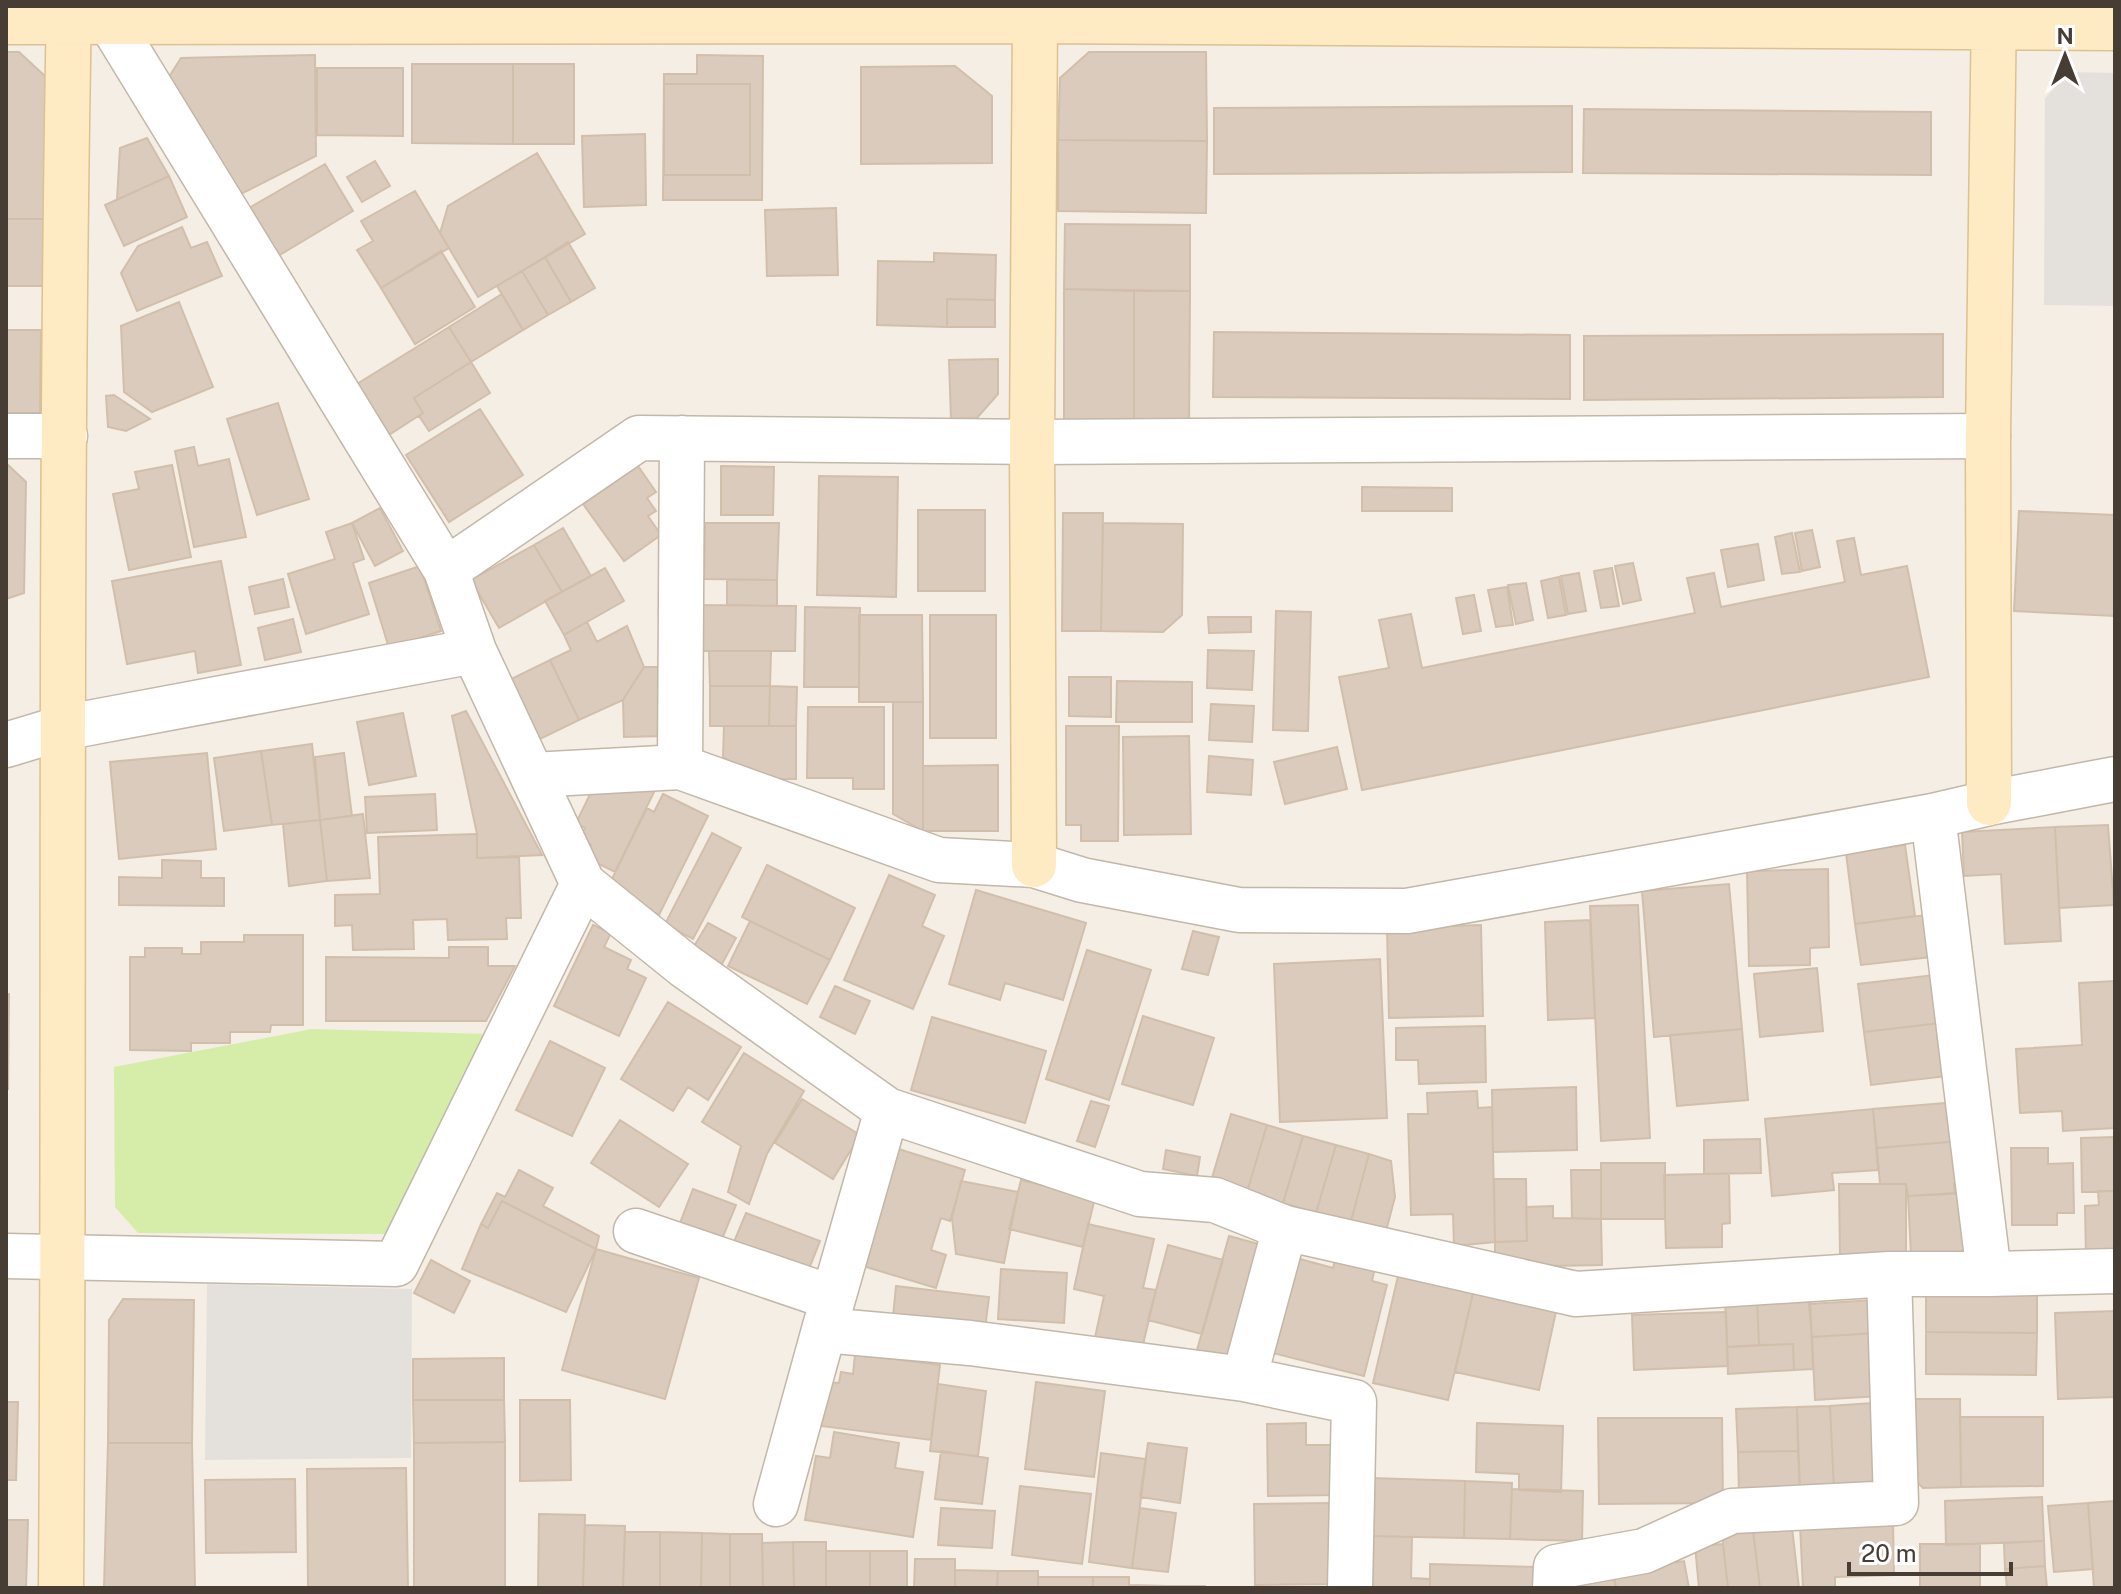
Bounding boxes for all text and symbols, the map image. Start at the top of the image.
north arrow [2025,16,2105,96]
text: N [2056,23,2074,49]
scale bar [1849,1526,2011,1576]
text: 20 m [1861,1539,1917,1567]

